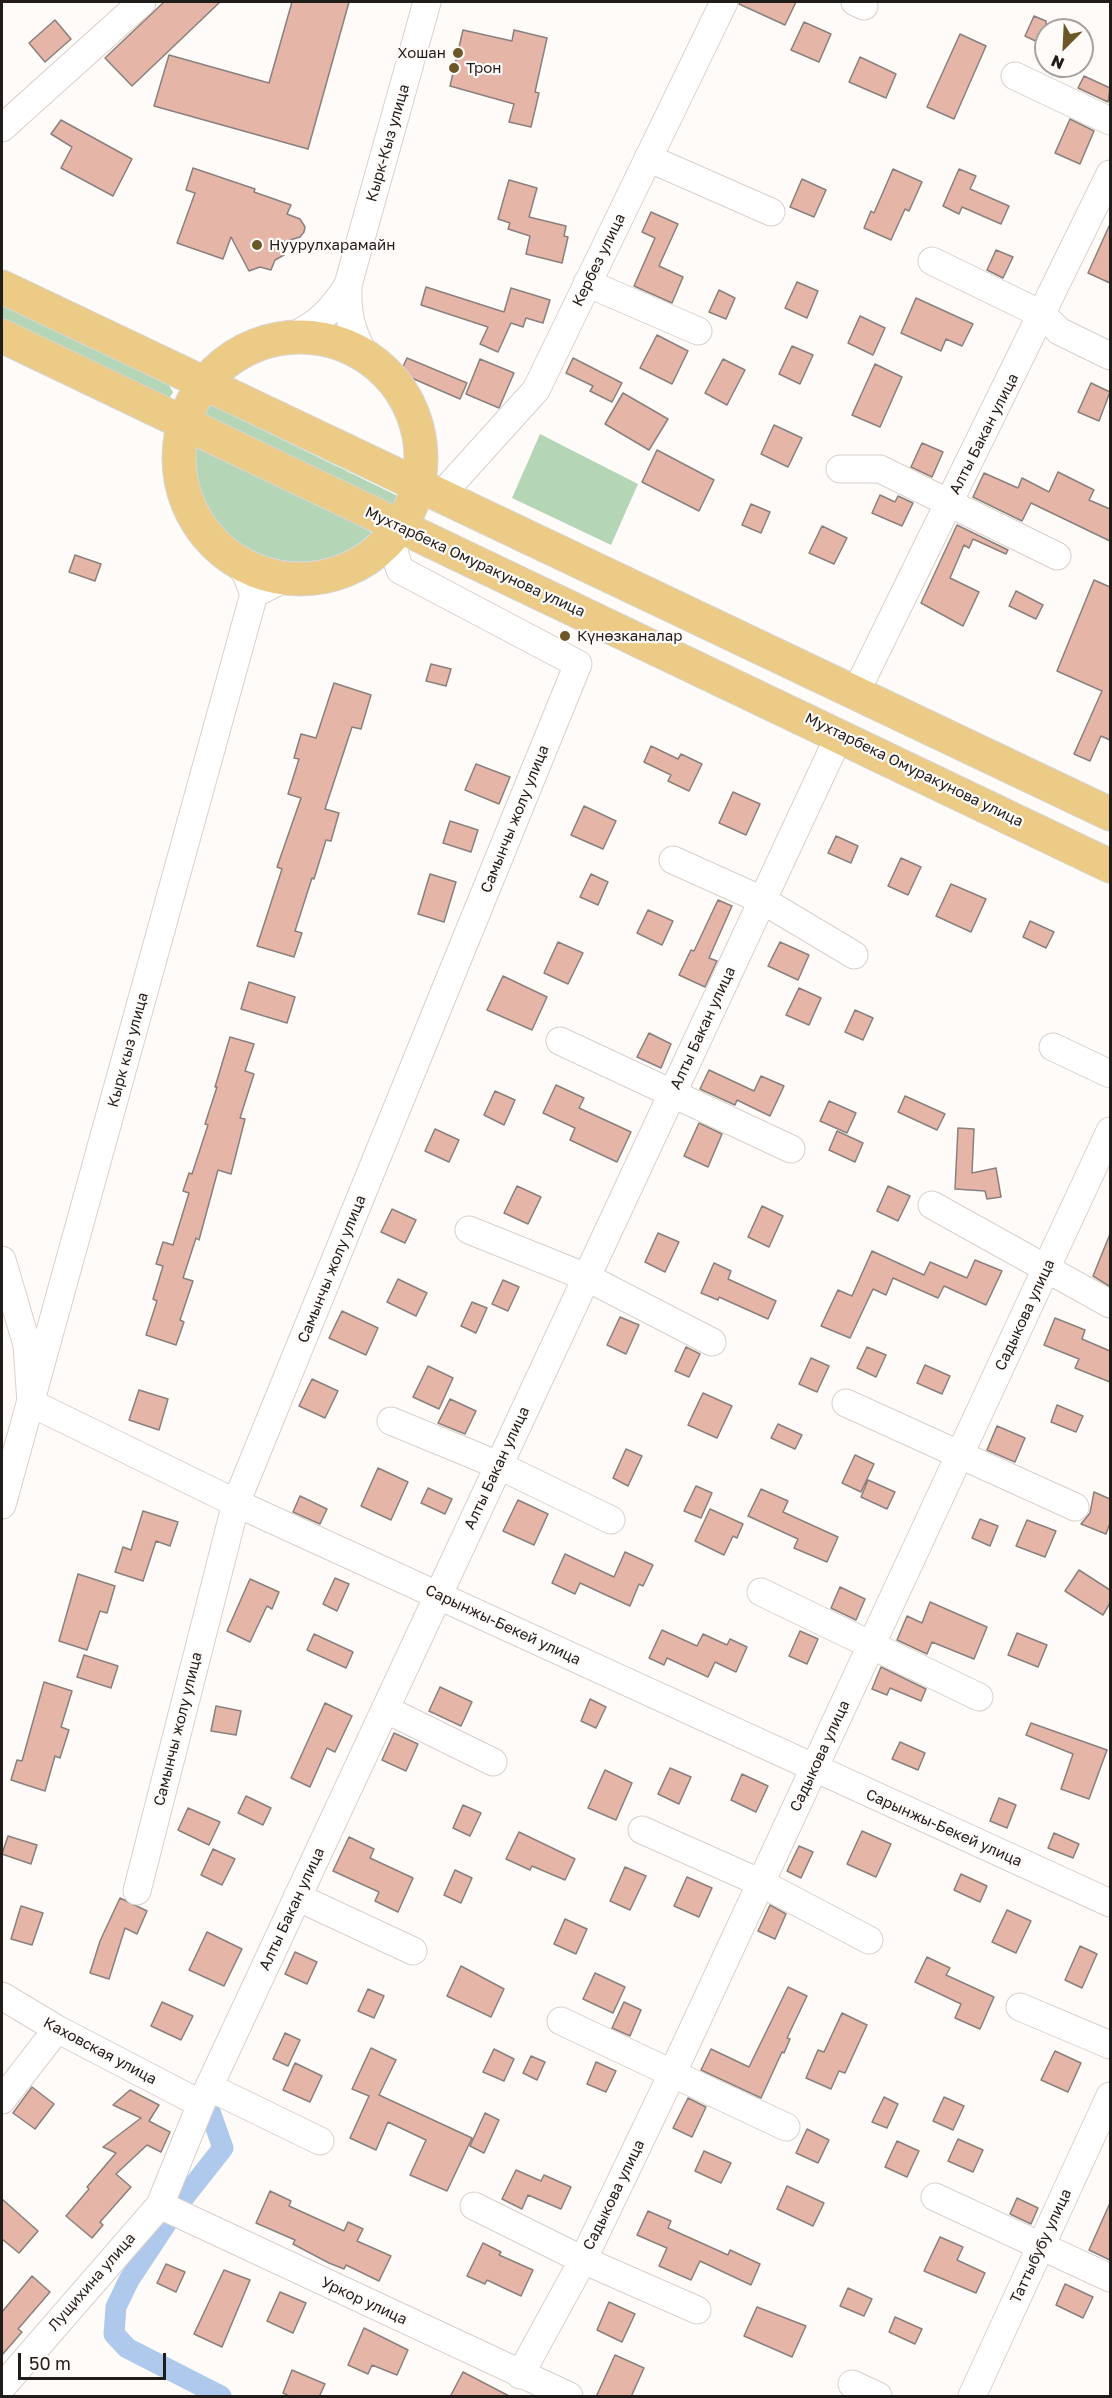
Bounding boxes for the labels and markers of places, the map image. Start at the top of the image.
place label: Хошан [398,44,446,62]
marker: Хошан [451,46,465,60]
place label: Трон [466,59,501,77]
marker: Трон [447,61,461,75]
place label: Нуурулхарамайн [269,236,395,254]
marker: Нуурулхарамайн [250,238,264,252]
place label: Күнөзканалар [577,627,682,645]
marker: Күнөзканалар [558,629,572,643]

